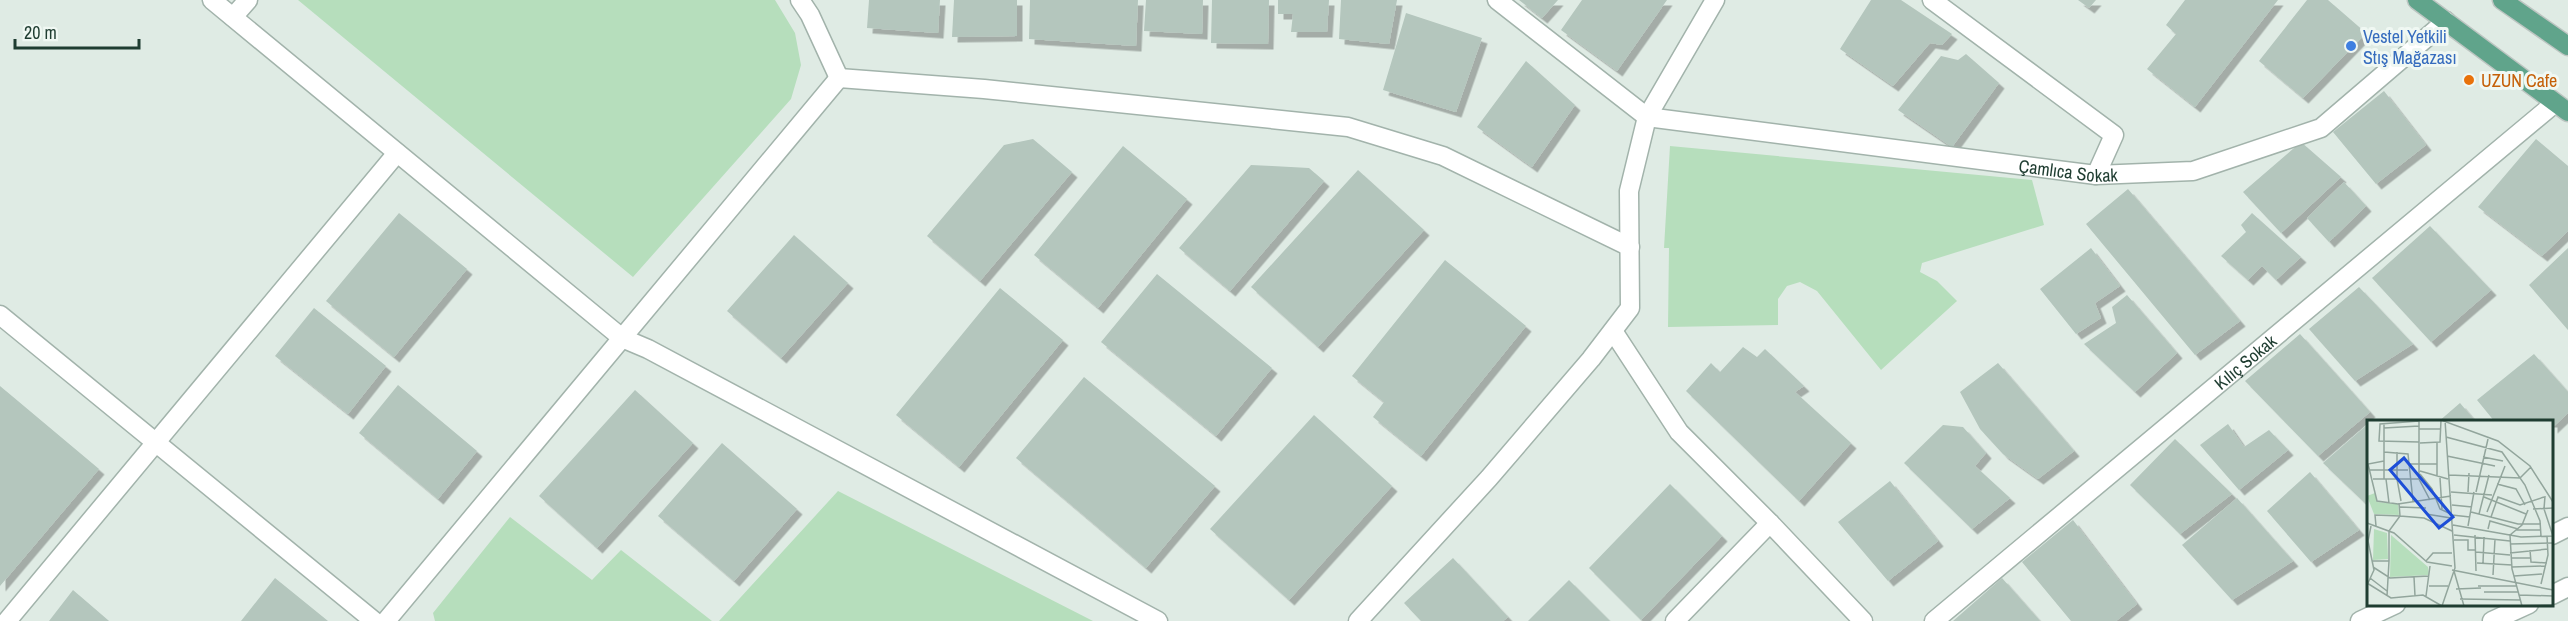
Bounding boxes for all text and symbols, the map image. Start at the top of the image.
scale bar [15,12,140,50]
text: 20 m [24,20,57,45]
place label: Vestel Yetkili Stış Mağazası [2363,24,2457,70]
marker: Vestel Yetkili Stış Mağazası [2344,39,2358,53]
place label: UZUN Cafe [2481,68,2557,93]
marker: UZUN Cafe [2462,73,2476,87]
street label: Çamlıca Sokak [2017,153,2119,188]
street label: Kılıç Sokak [2209,328,2282,395]
inset map [2367,420,2553,606]

